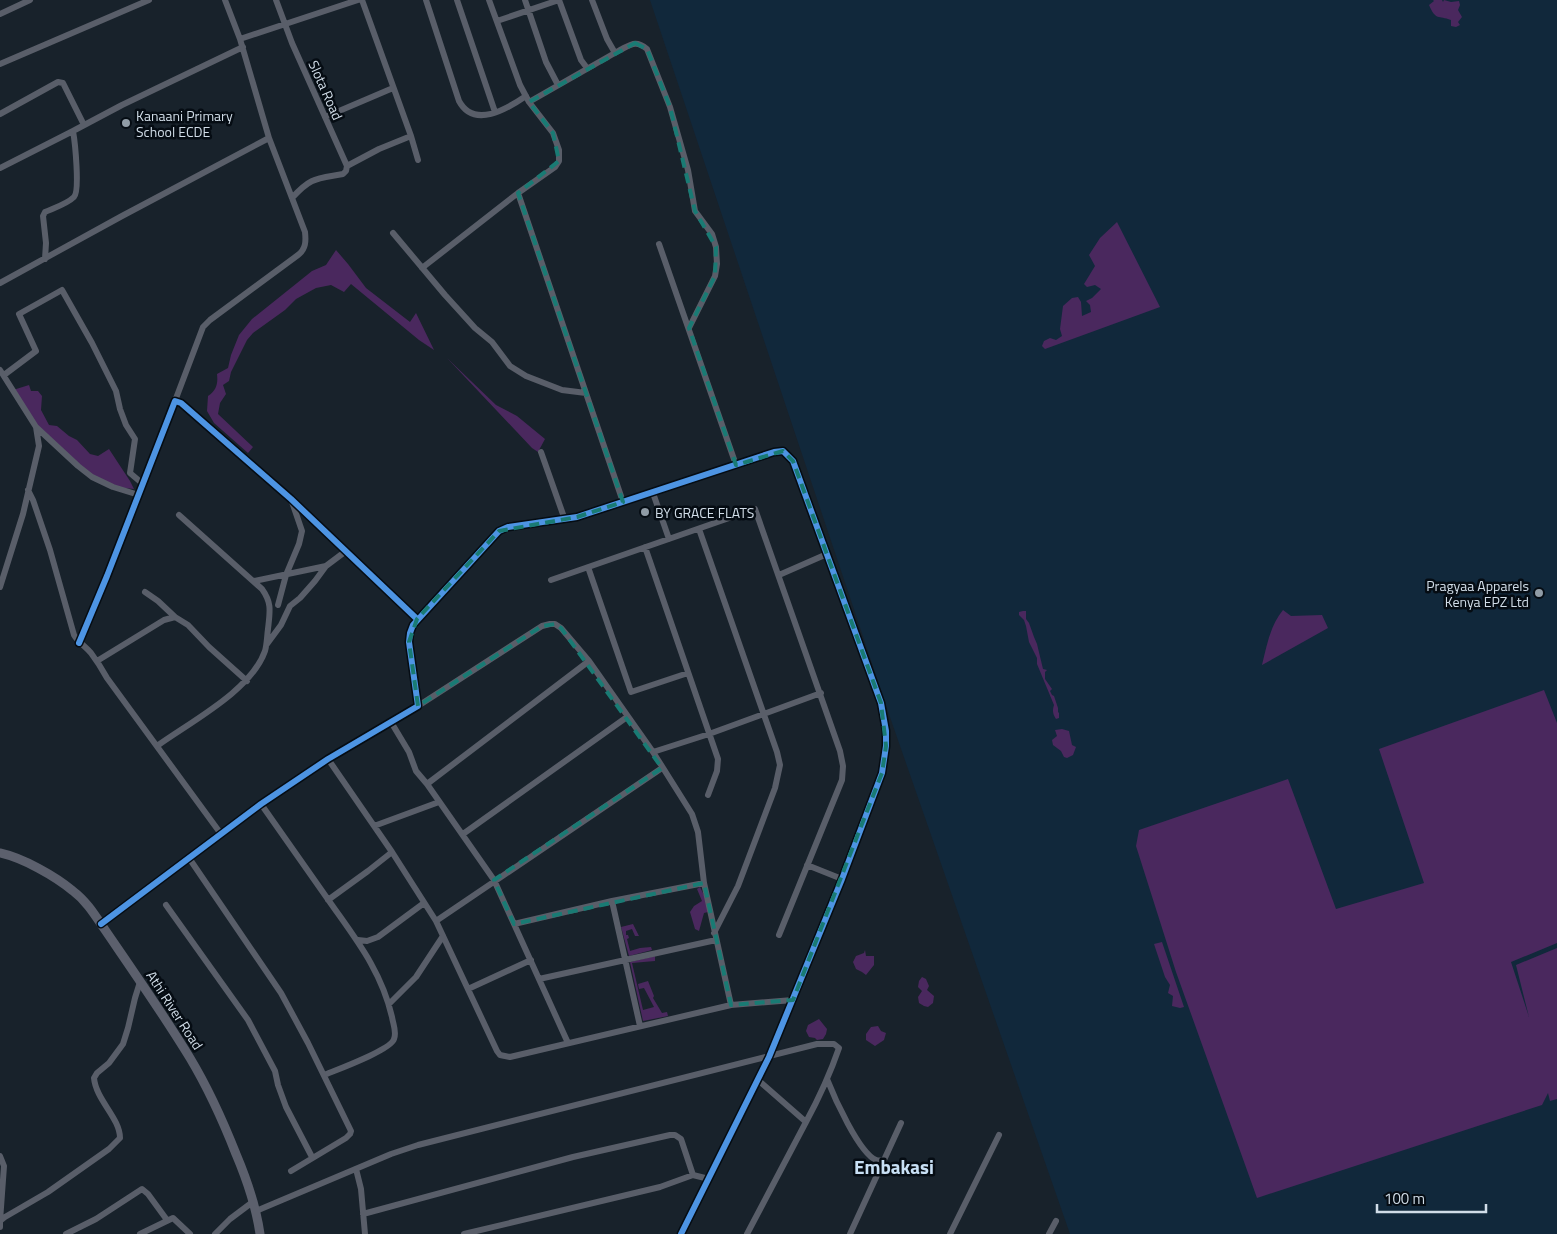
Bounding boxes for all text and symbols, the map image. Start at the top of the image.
street label: Slota Road [303,57,349,123]
place label: Kanaani Primary School ECDE [136,105,233,142]
marker: Kanaani Primary School ECDE [120,117,132,129]
place label: BY GRACE FLATS [655,502,754,523]
marker: BY GRACE FLATS [639,506,651,518]
place label: Pragyaa Apparels Kenya EPZ Ltd [1426,575,1529,612]
marker: Pragyaa Apparels Kenya EPZ Ltd [1533,587,1545,599]
street label: Athi River Road [142,966,208,1054]
district label: Embakasi [854,1152,934,1181]
scale bar [1377,1182,1486,1214]
text: 100 m [1384,1187,1425,1210]

